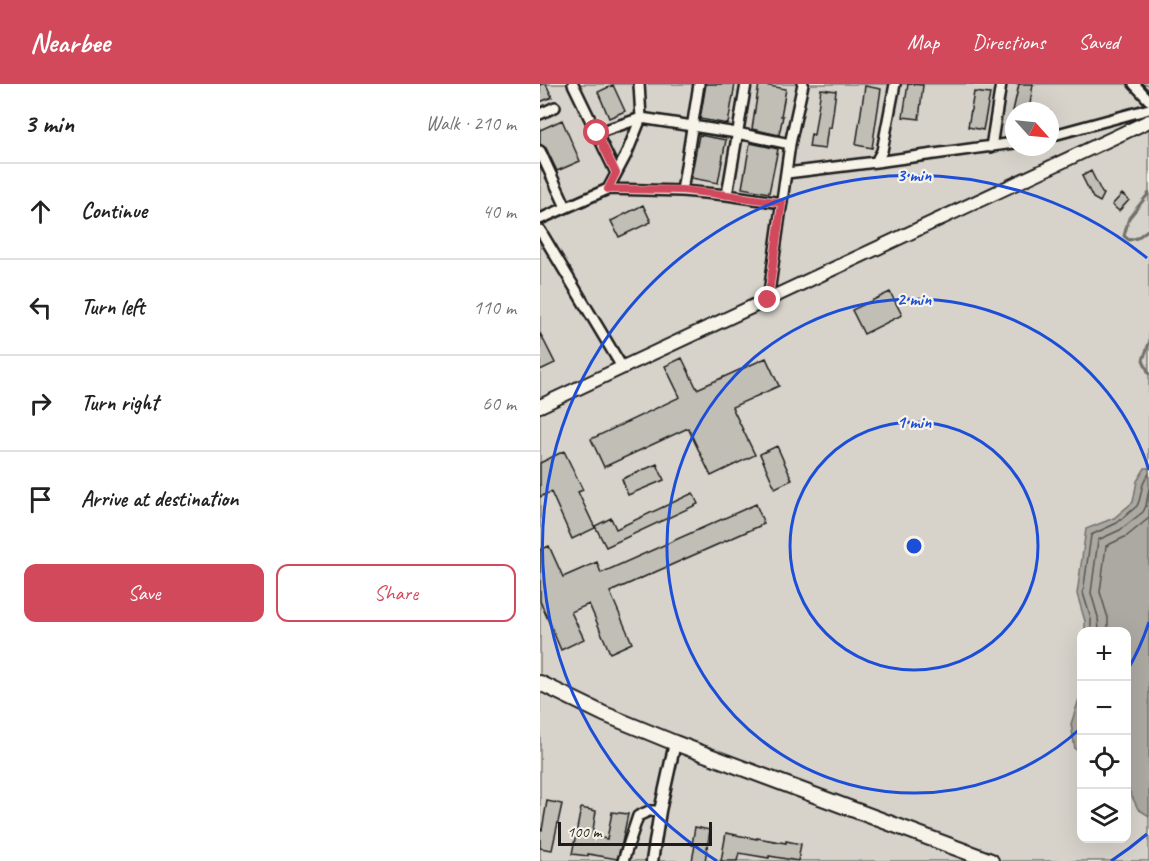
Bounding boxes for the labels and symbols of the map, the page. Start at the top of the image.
north arrow [1005,102,1059,156]
route start [583,119,609,145]
text: 3 min [897,164,932,186]
route end [754,286,780,312]
text: 2 min [897,288,932,310]
text: 1 min [897,411,932,433]
centre of rings [904,536,924,556]
scale bar [558,819,712,846]

